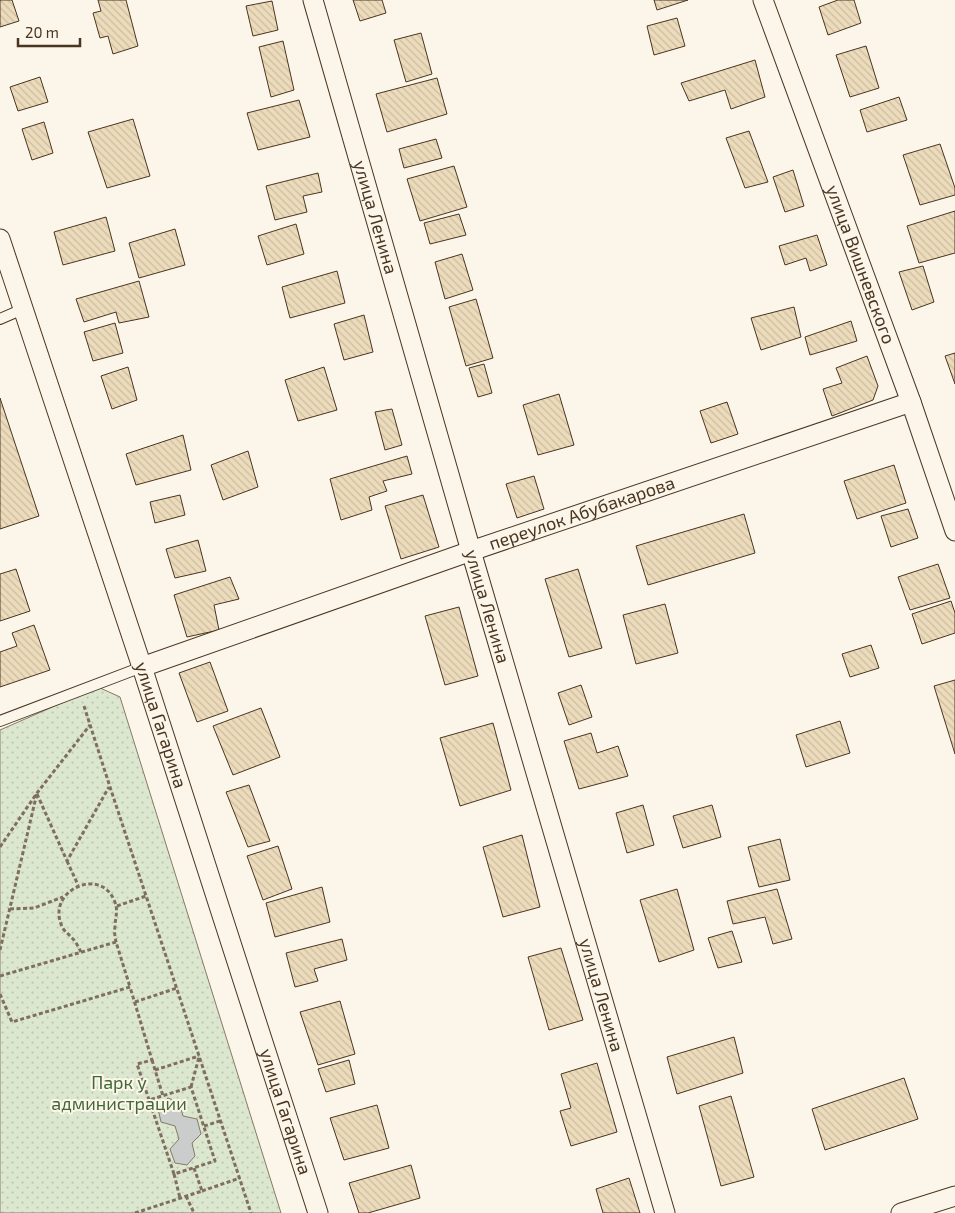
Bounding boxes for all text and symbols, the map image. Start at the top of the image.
scale bar [18,15,80,47]
text: 20 m [25,23,59,41]
street label: улица Ленина [350,158,403,276]
street label: улица Вишневского [822,182,901,347]
street label: переулок Абубакарова [486,471,677,554]
street label: улица Ленина [461,547,515,666]
street label: улица Гагарина [131,659,192,791]
street label: улица Ленина [575,935,629,1054]
street label: улица Гагарина [256,1045,317,1177]
park label: Парк у администрации [51,1071,187,1114]

